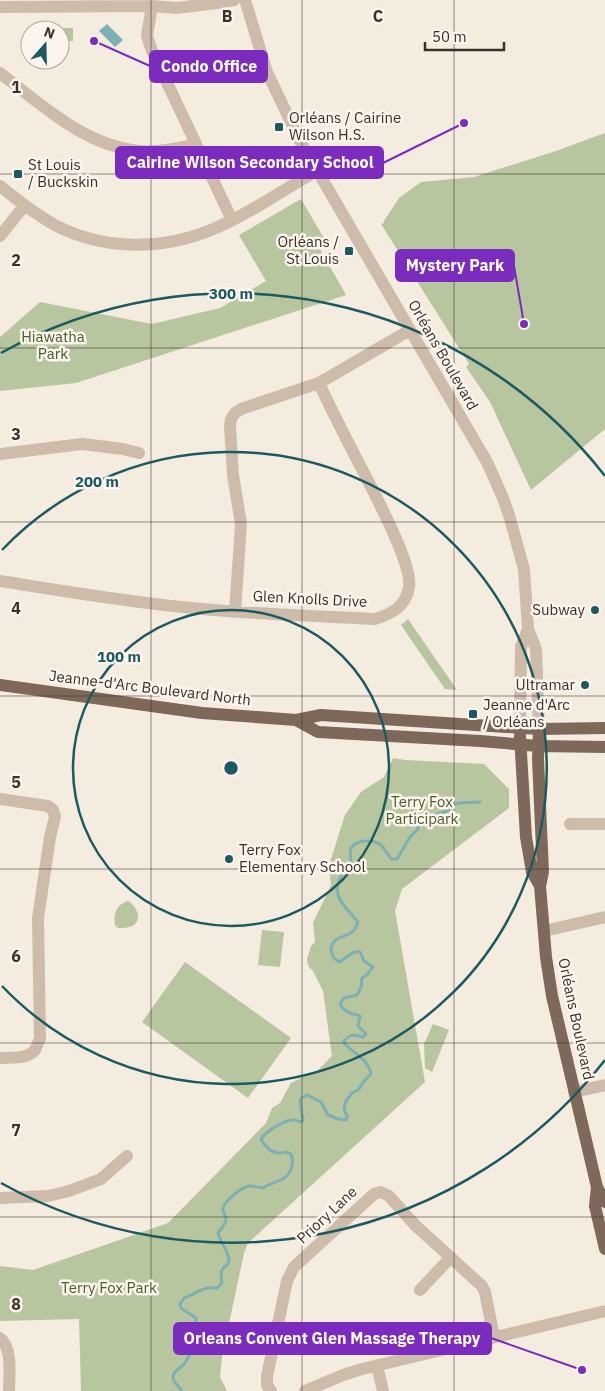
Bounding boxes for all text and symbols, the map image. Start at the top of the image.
text: B [222,6,233,26]
text: C [373,6,383,26]
north arrow [20,20,70,70]
scale bar [425,20,504,52]
text: N [42,23,57,43]
text: 50 m [432,27,467,46]
callout: Condo Office [150,51,267,82]
text: Condo Office [161,56,257,76]
text: 1 [11,77,21,97]
place label: Orléans / Cairine Wilson H.S. [289,108,401,144]
marker: Orléans / Cairine Wilson H.S. [273,121,285,133]
callout: Cairine Wilson Secondary School [116,147,383,178]
text: Cairine Wilson Secondary School [127,152,374,172]
place label: St Louis / Buckskin [28,155,98,191]
marker: St Louis / Buckskin [12,168,24,180]
place label: Orléans / St Louis [277,232,339,268]
marker: Orléans / St Louis [343,245,355,257]
text: 2 [11,250,21,270]
callout: Mystery Park [396,250,514,281]
text: Mystery Park [406,255,505,275]
text: 300 m [209,284,253,303]
street label: Orléans Boulevard [404,296,483,413]
park label: Hiawatha Park [21,327,85,363]
text: 3 [11,424,21,444]
text: 200 m [75,472,119,491]
street label: Glen Knolls Drive [252,586,368,611]
text: 4 [11,598,21,618]
place label: Subway [532,600,586,619]
marker: Subway [589,604,601,616]
text: 100 m [97,647,141,666]
street label: Jeanne-d'Arc Boulevard North [48,666,252,709]
place label: Ultramar [515,675,575,694]
marker: Ultramar [579,679,591,691]
place label: Jeanne d'Arc / Orléans [483,695,570,731]
marker: Jeanne d'Arc / Orléans [467,708,479,720]
centre of rings [222,759,240,777]
text: 5 [11,772,21,792]
park label: Terry Fox Participark [386,792,459,828]
place label: Terry Fox Elementary School [239,840,366,876]
marker: Terry Fox Elementary School [223,853,235,865]
text: 6 [11,946,21,966]
street label: Orléans Boulevard [554,956,599,1082]
text: 7 [11,1120,21,1140]
street label: Priory Lane [293,1182,361,1247]
park label: Terry Fox Park [61,1278,157,1297]
text: 8 [11,1294,21,1314]
callout: Orleans Convent Glen Massage Therapy [174,1323,491,1354]
text: Orleans Convent Glen Massage Therapy [184,1328,481,1348]

